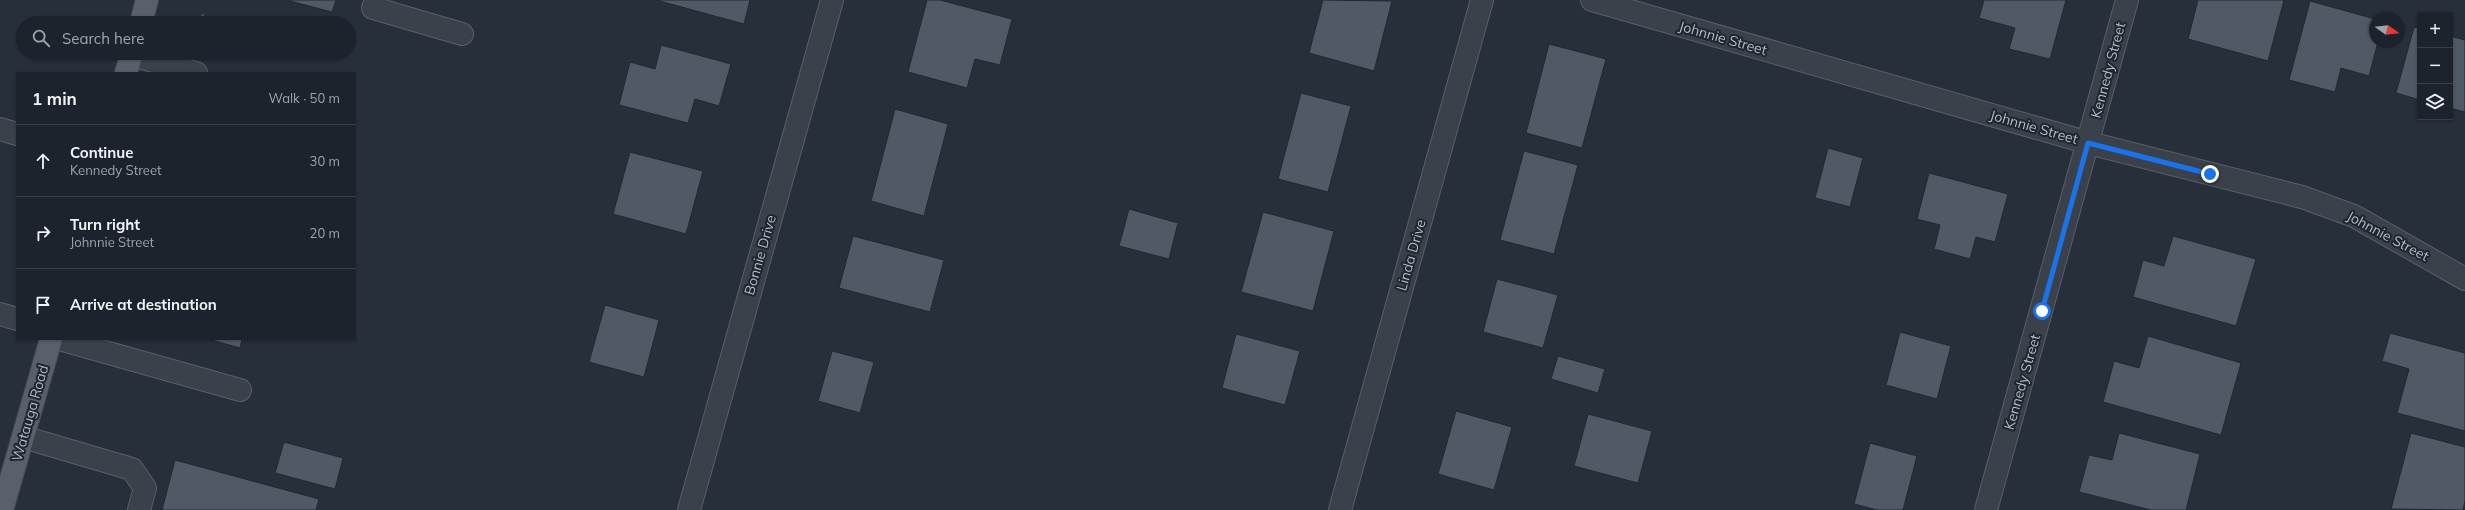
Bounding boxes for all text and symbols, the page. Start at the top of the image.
north arrow [2369,12,2405,48]
map controls [2417,12,2453,120]
button: + [2417,12,2453,48]
search box [16,16,356,60]
street label: Johnnie Street [1677,17,1769,59]
street label: Kennedy Street [2087,20,2129,120]
icon: search [30,27,52,49]
text: Search here [62,29,144,48]
button: − [2417,48,2453,84]
button: layers [2417,84,2453,120]
text: 1 min [32,88,77,109]
text: Walk · 50 m [269,90,340,106]
street label: Johnnie Street [1988,106,2080,148]
text: Continue [70,143,133,162]
icon: ahead [32,150,54,172]
text: 30 m [310,153,340,169]
text: Kennedy Street [70,162,162,178]
route end [2201,165,2219,183]
street label: Johnnie Street [2344,207,2432,265]
street label: Bonnie Drive [740,213,780,297]
text: Turn right [70,215,140,234]
street label: Linda Drive [1392,217,1430,293]
icon: right [32,222,54,244]
text: 20 m [310,225,340,241]
text: Johnnie Street [70,234,154,250]
icon: arrive [32,294,54,316]
text: Arrive at destination [70,295,217,314]
route start [2033,302,2051,320]
street label: Kennedy Street [2000,332,2044,432]
street label: Watauga Road [8,363,52,463]

